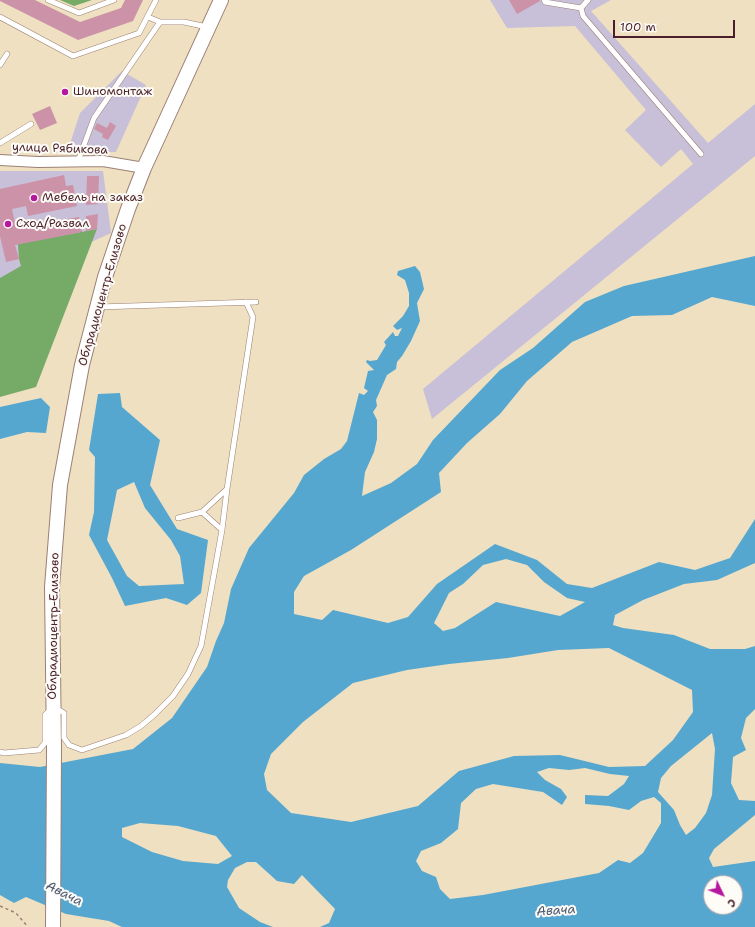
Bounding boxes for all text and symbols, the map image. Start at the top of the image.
scale bar [615,12,737,38]
text: 100 m [620,19,656,35]
place label: Шиномонтаж [73,85,152,99]
marker: Шиномонтаж [60,87,70,97]
street label: улица Рябикова [12,140,108,158]
place label: Мебель на заказ [42,191,143,205]
marker: Мебель на заказ [29,193,39,203]
place label: Сход/Развал [16,217,89,231]
marker: Сход/Развал [3,219,13,229]
street label: Облрадиоцентр-Елизово [76,222,130,368]
street label: Облрадиоцентр-Елизово [46,552,62,700]
north arrow [703,875,743,915]
water label: Авача [43,878,85,910]
text: С [724,895,739,910]
water label: Авача [536,902,576,920]

